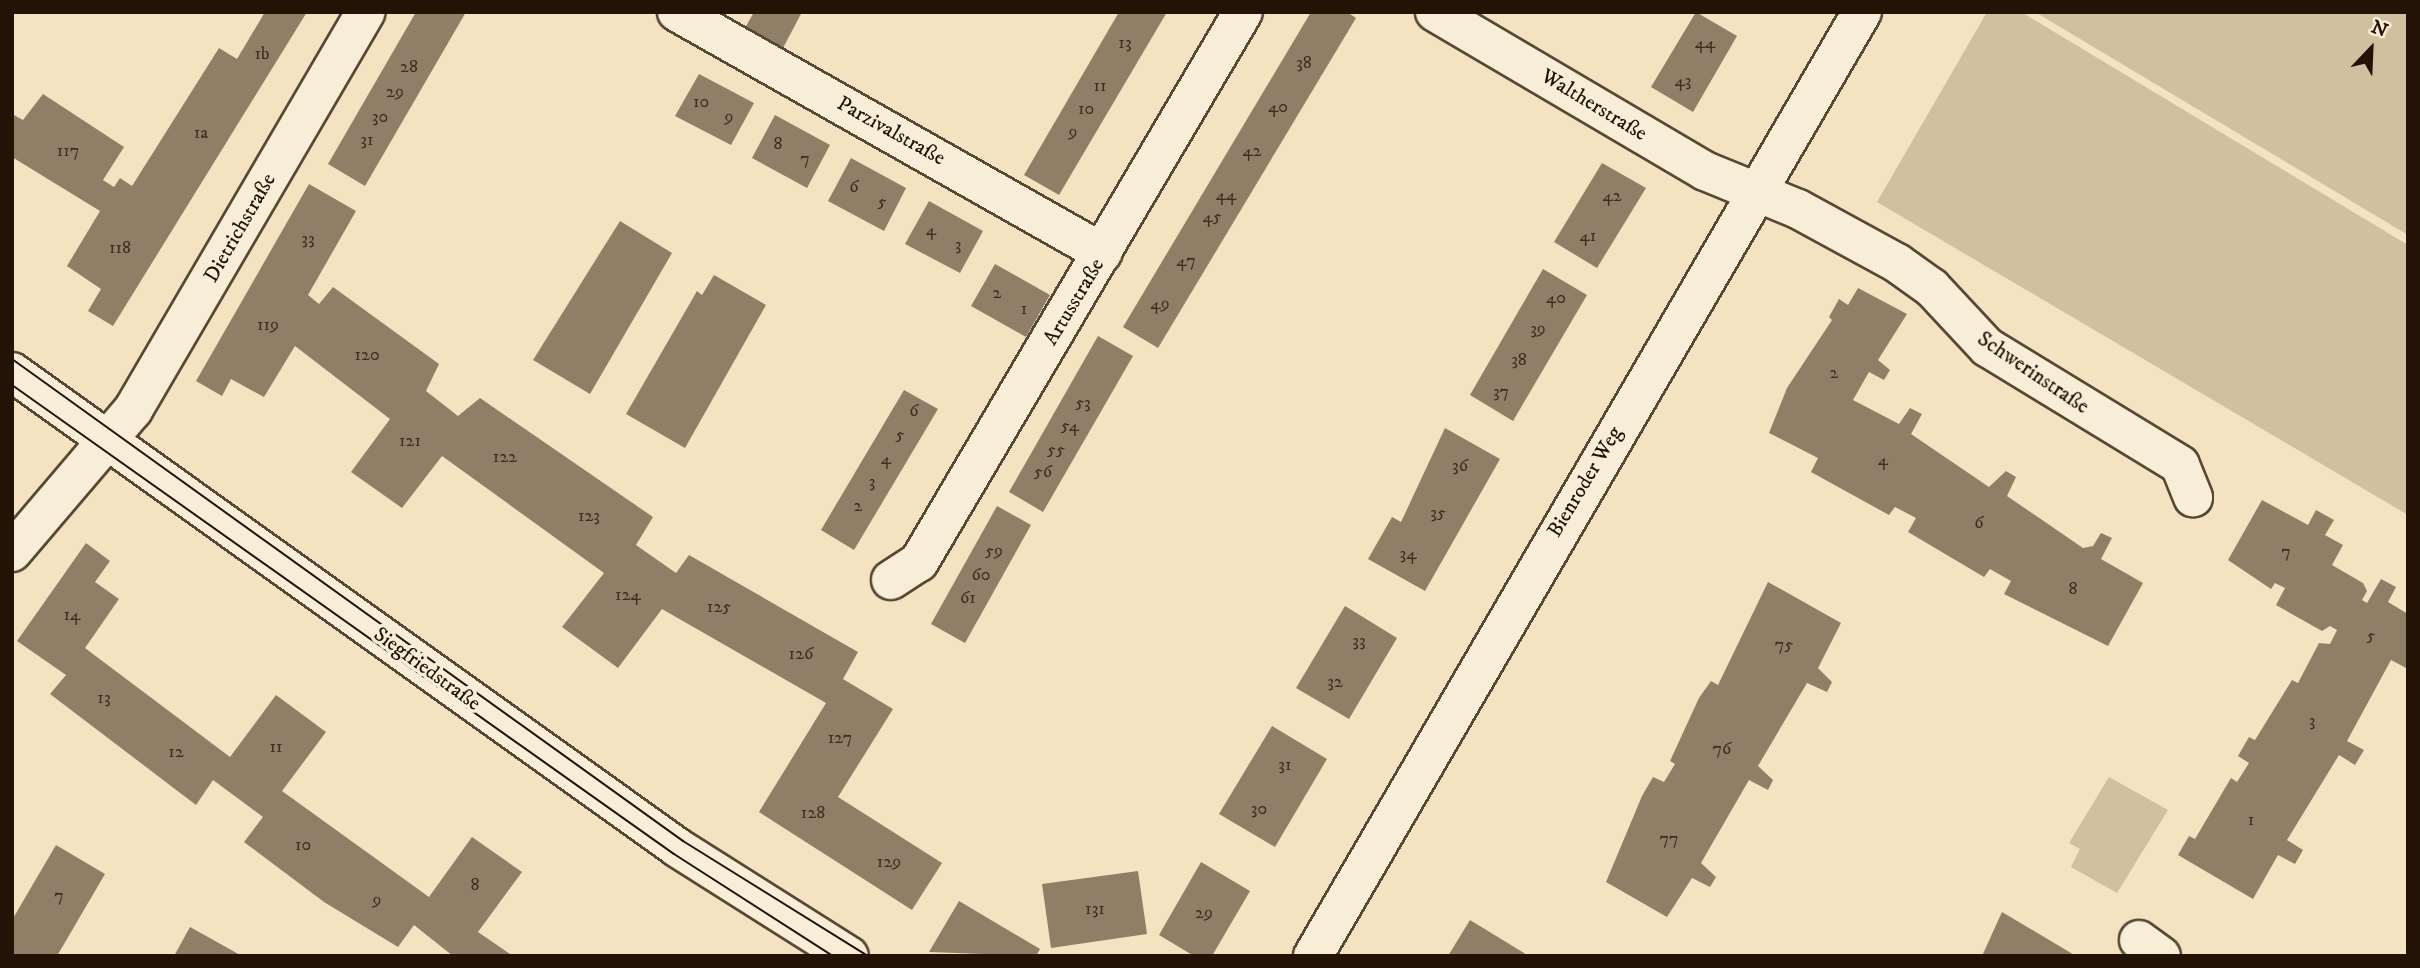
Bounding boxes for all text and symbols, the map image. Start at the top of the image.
north arrow [2336,14,2406,84]
text: N [2368,16,2391,43]
house number: 13 [1118,32,1132,54]
house number: 44 [1695,32,1715,54]
house number: 1b [254,43,270,65]
house number: 38 [1296,52,1312,74]
house number: 28 [400,56,418,78]
street label: Waltherstraße [1536,64,1652,146]
house number: 43 [1674,70,1692,92]
house number: 11 [1093,75,1107,97]
house number: 29 [386,81,404,103]
house number: 10 [693,91,709,113]
street label: Parzivalstraße [833,91,949,171]
house number: 40 [1268,96,1288,118]
house number: 10 [1078,98,1094,120]
house number: 30 [372,106,388,128]
house number: 9 [725,106,733,128]
house number: 9 [1069,121,1077,143]
house number: 1a [194,122,208,144]
house number: 31 [360,129,374,151]
house number: 8 [773,133,783,155]
house number: 117 [57,140,79,162]
house number: 42 [1242,140,1262,162]
house number: 7 [800,148,810,170]
street label: Dietrichstraße [199,169,281,287]
house number: 6 [849,176,859,198]
house number: 44 [1216,184,1236,206]
house number: 42 [1602,185,1622,207]
house number: 5 [878,191,886,213]
house number: 45 [1202,206,1222,228]
house number: 4 [926,219,936,241]
house number: 41 [1580,225,1596,247]
house number: 33 [301,228,315,250]
house number: 3 [955,234,961,256]
house number: 118 [109,237,131,259]
house number: 47 [1176,250,1196,272]
street label: Artusstraße [1038,254,1110,350]
house number: 2 [993,282,1001,304]
house number: 40 [1546,287,1566,309]
house number: 49 [1150,293,1170,315]
house number: 1 [1021,298,1027,320]
house number: 119 [257,314,279,336]
house number: 39 [1530,318,1546,340]
street label: Schwerinstraße [1972,326,2094,420]
house number: 120 [354,344,380,366]
house number: 38 [1511,349,1527,371]
house number: 2 [1830,362,1838,384]
house number: 37 [1493,381,1509,403]
house number: 53 [1075,392,1091,414]
house number: 6 [909,400,919,422]
house number: 54 [1061,415,1079,437]
street label: Bienroder Weg [1542,422,1628,542]
house number: 5 [896,424,904,446]
house number: 121 [399,430,421,452]
house number: 55 [1047,439,1065,461]
house number: 122 [493,446,517,468]
house number: 4 [881,448,891,470]
house number: 4 [1878,449,1888,471]
house number: 36 [1452,455,1468,477]
house number: 56 [1034,461,1052,483]
house number: 3 [869,471,875,493]
house number: 2 [854,495,862,517]
house number: 35 [1430,502,1446,524]
house number: 123 [578,505,600,527]
house number: 6 [1974,512,1984,534]
house number: 59 [985,540,1003,562]
house number: 7 [2281,541,2291,563]
house number: 34 [1399,543,1417,565]
house number: 60 [971,564,991,586]
house number: 8 [2068,578,2078,600]
house number: 124 [615,584,641,606]
house number: 61 [960,587,976,609]
house number: 125 [707,596,731,618]
house number: 14 [64,604,80,626]
street label: Siegfriedstraße [369,622,485,716]
house number: 5 [2367,625,2375,647]
house number: 33 [1352,630,1366,652]
house number: 75 [1775,634,1793,656]
house number: 126 [789,643,813,665]
house number: 32 [1327,671,1343,693]
house number: 13 [97,687,111,709]
house number: 3 [2309,710,2315,732]
house number: 127 [828,727,852,749]
house number: 11 [269,736,283,758]
house number: 76 [1713,738,1731,760]
house number: 12 [168,741,184,763]
house number: 31 [1278,754,1292,776]
house number: 30 [1251,798,1267,820]
house number: 128 [801,802,825,824]
house number: 1 [2248,809,2254,831]
house number: 77 [1660,828,1678,850]
house number: 10 [295,834,311,856]
house number: 129 [877,851,901,873]
house number: 8 [470,874,480,896]
house number: 7 [54,885,64,907]
house number: 9 [373,889,381,911]
house number: 131 [1085,898,1105,920]
house number: 29 [1195,902,1213,924]

